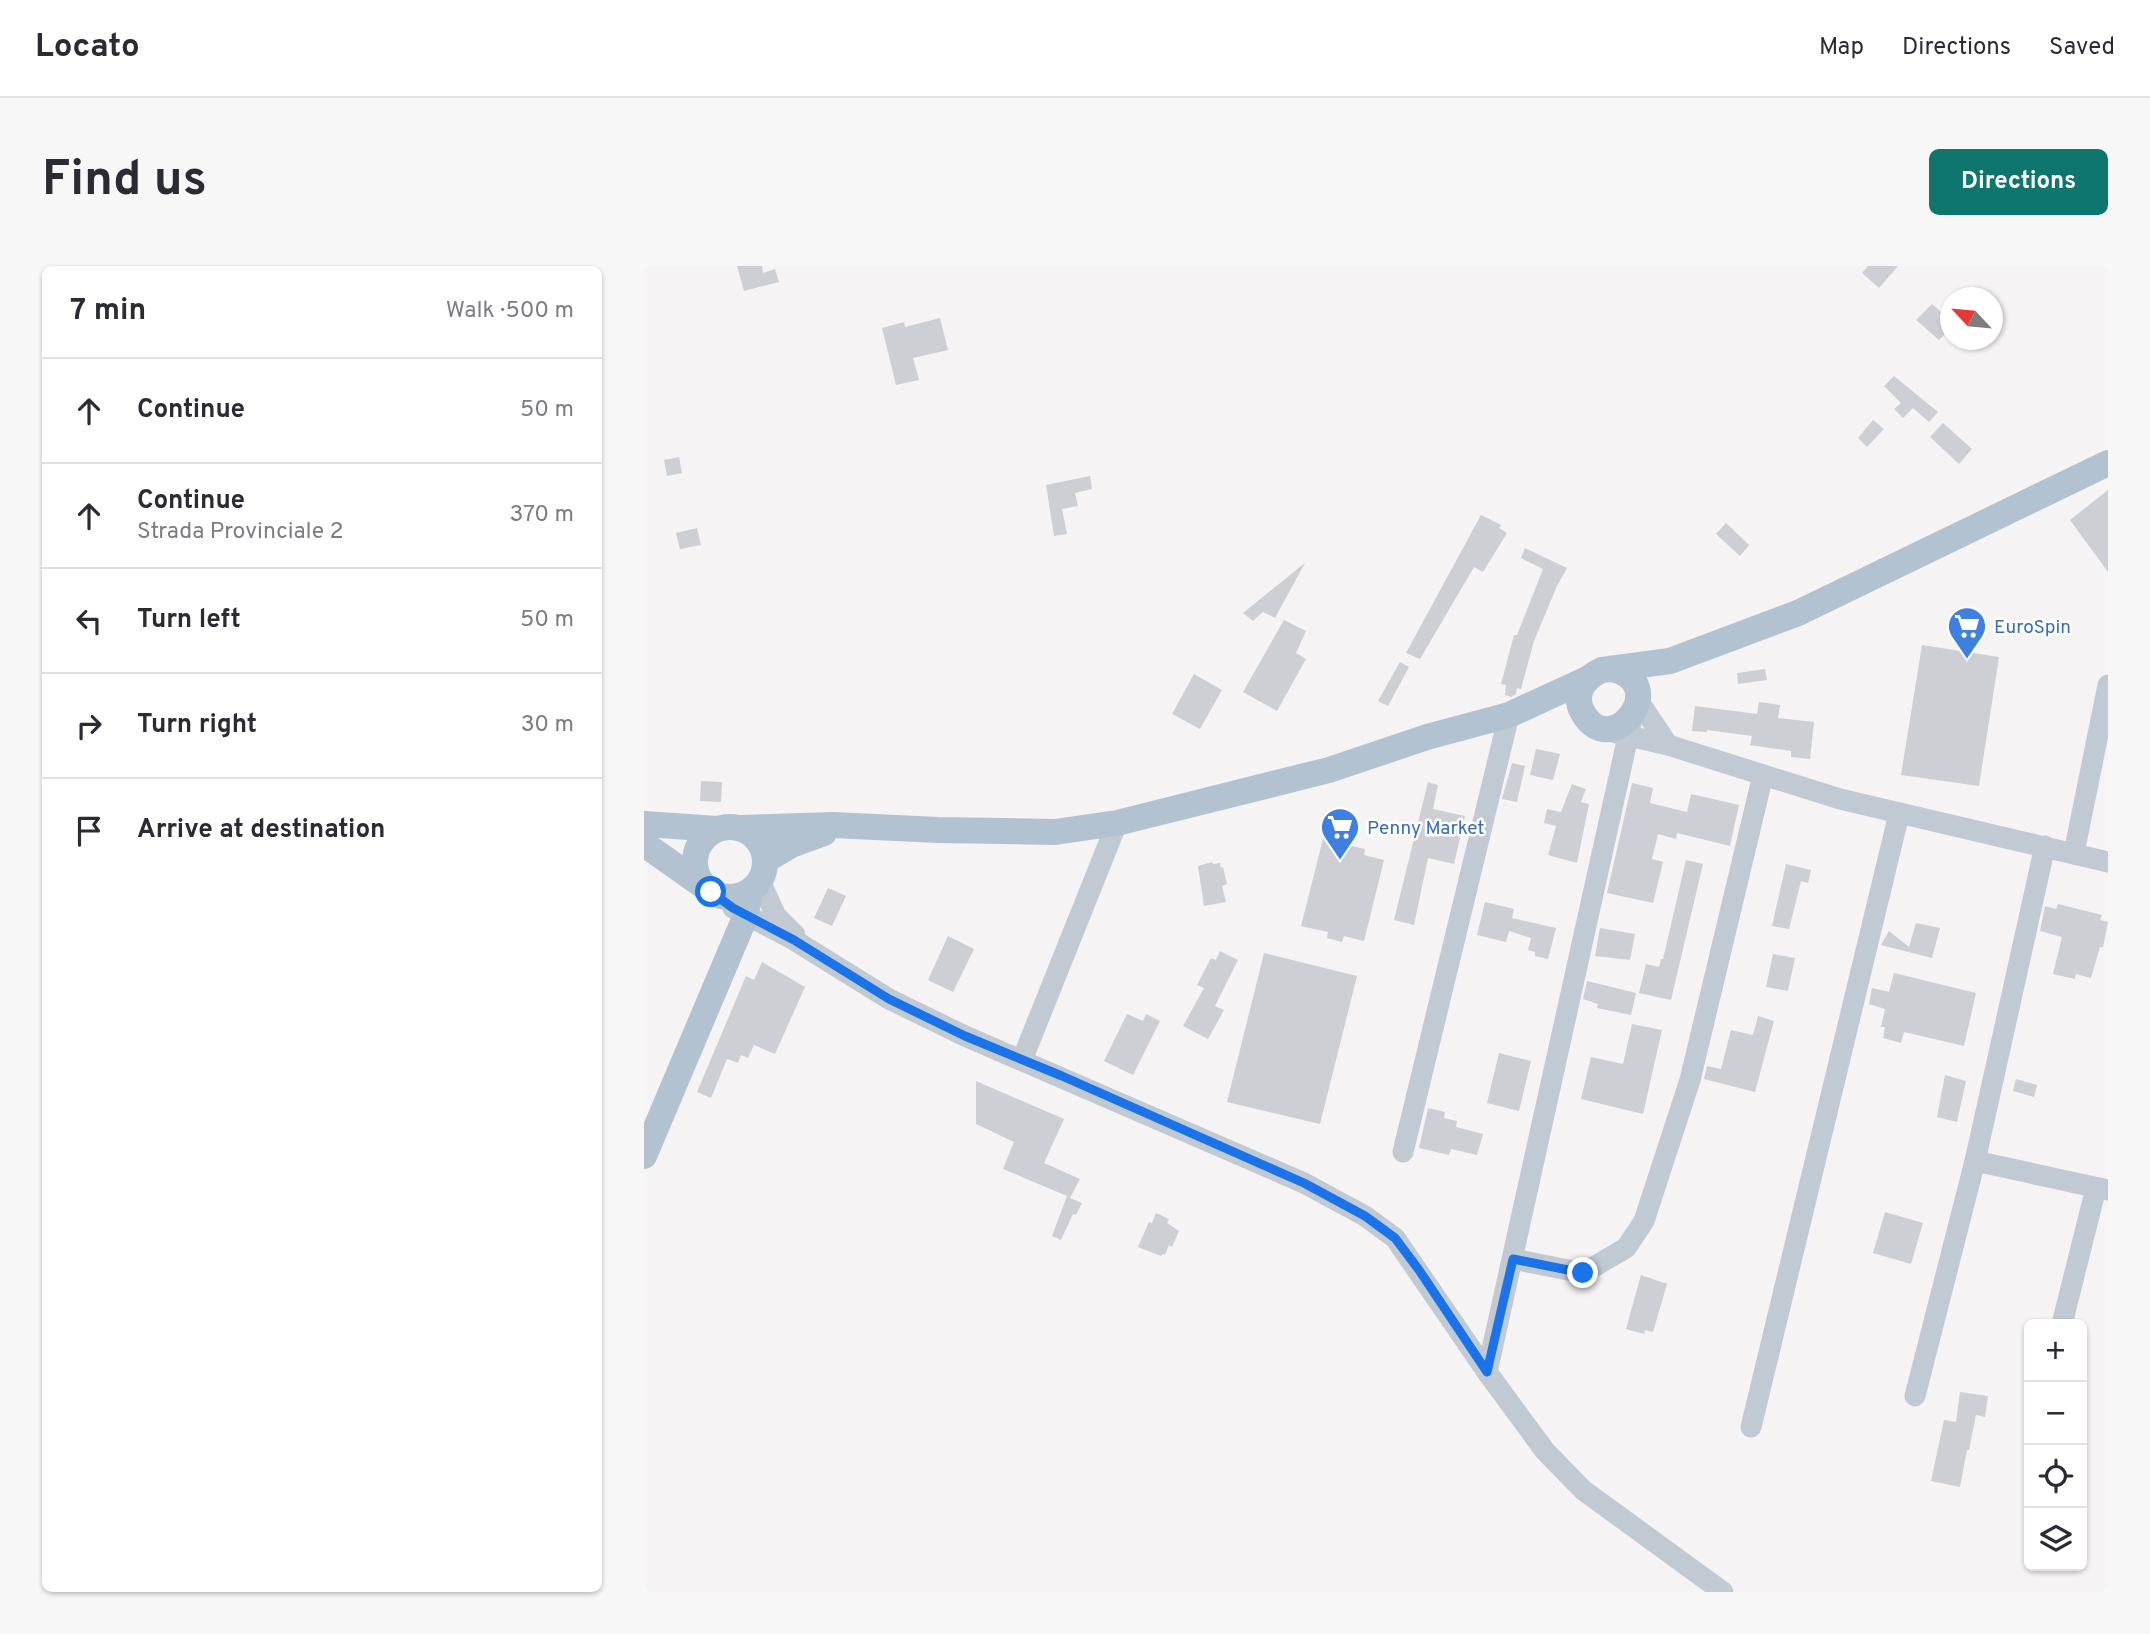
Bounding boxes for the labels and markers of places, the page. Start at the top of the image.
supermarket icon: EuroSpin [1946,605,1988,660]
place label: EuroSpin [1994,616,2071,640]
supermarket icon: Penny Market [1319,806,1361,861]
place label: Penny Market [1367,817,1485,841]

